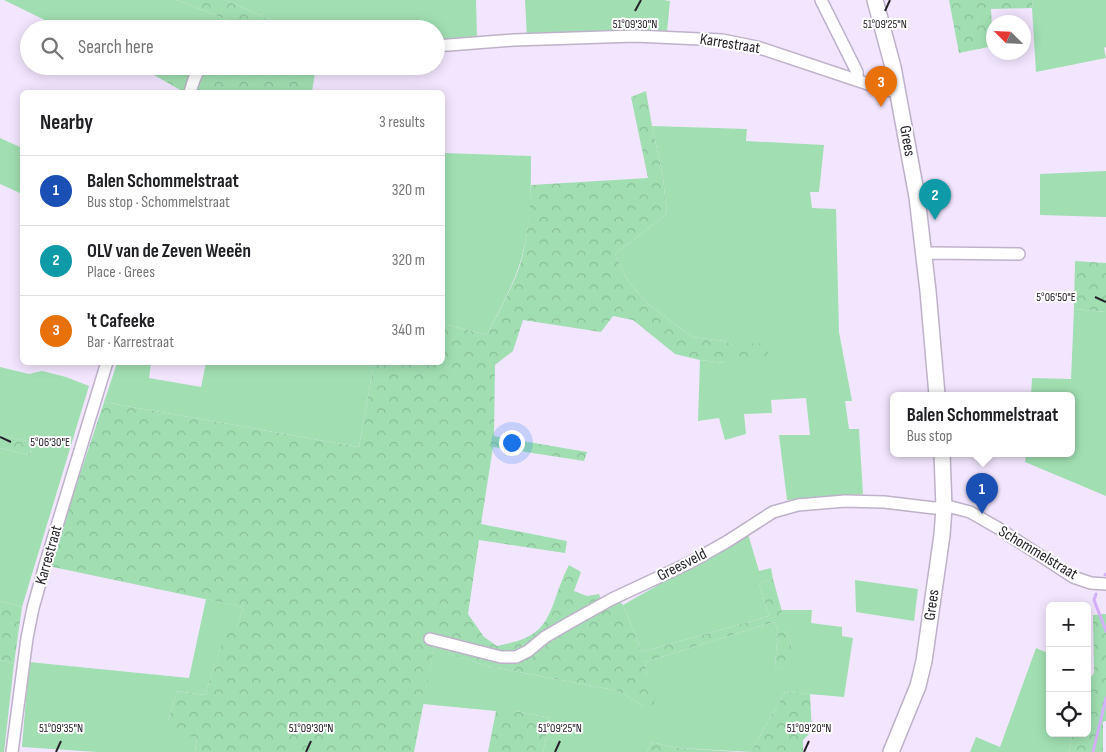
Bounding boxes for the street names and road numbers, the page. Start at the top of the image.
street label: Karrestraat [698,30,762,58]
street label: Grees [895,124,919,158]
street label: Schommelstraat [995,522,1081,584]
street label: Karrestraat [31,523,67,587]
street label: Greesveld [654,544,710,586]
street label: Grees [920,588,944,622]

